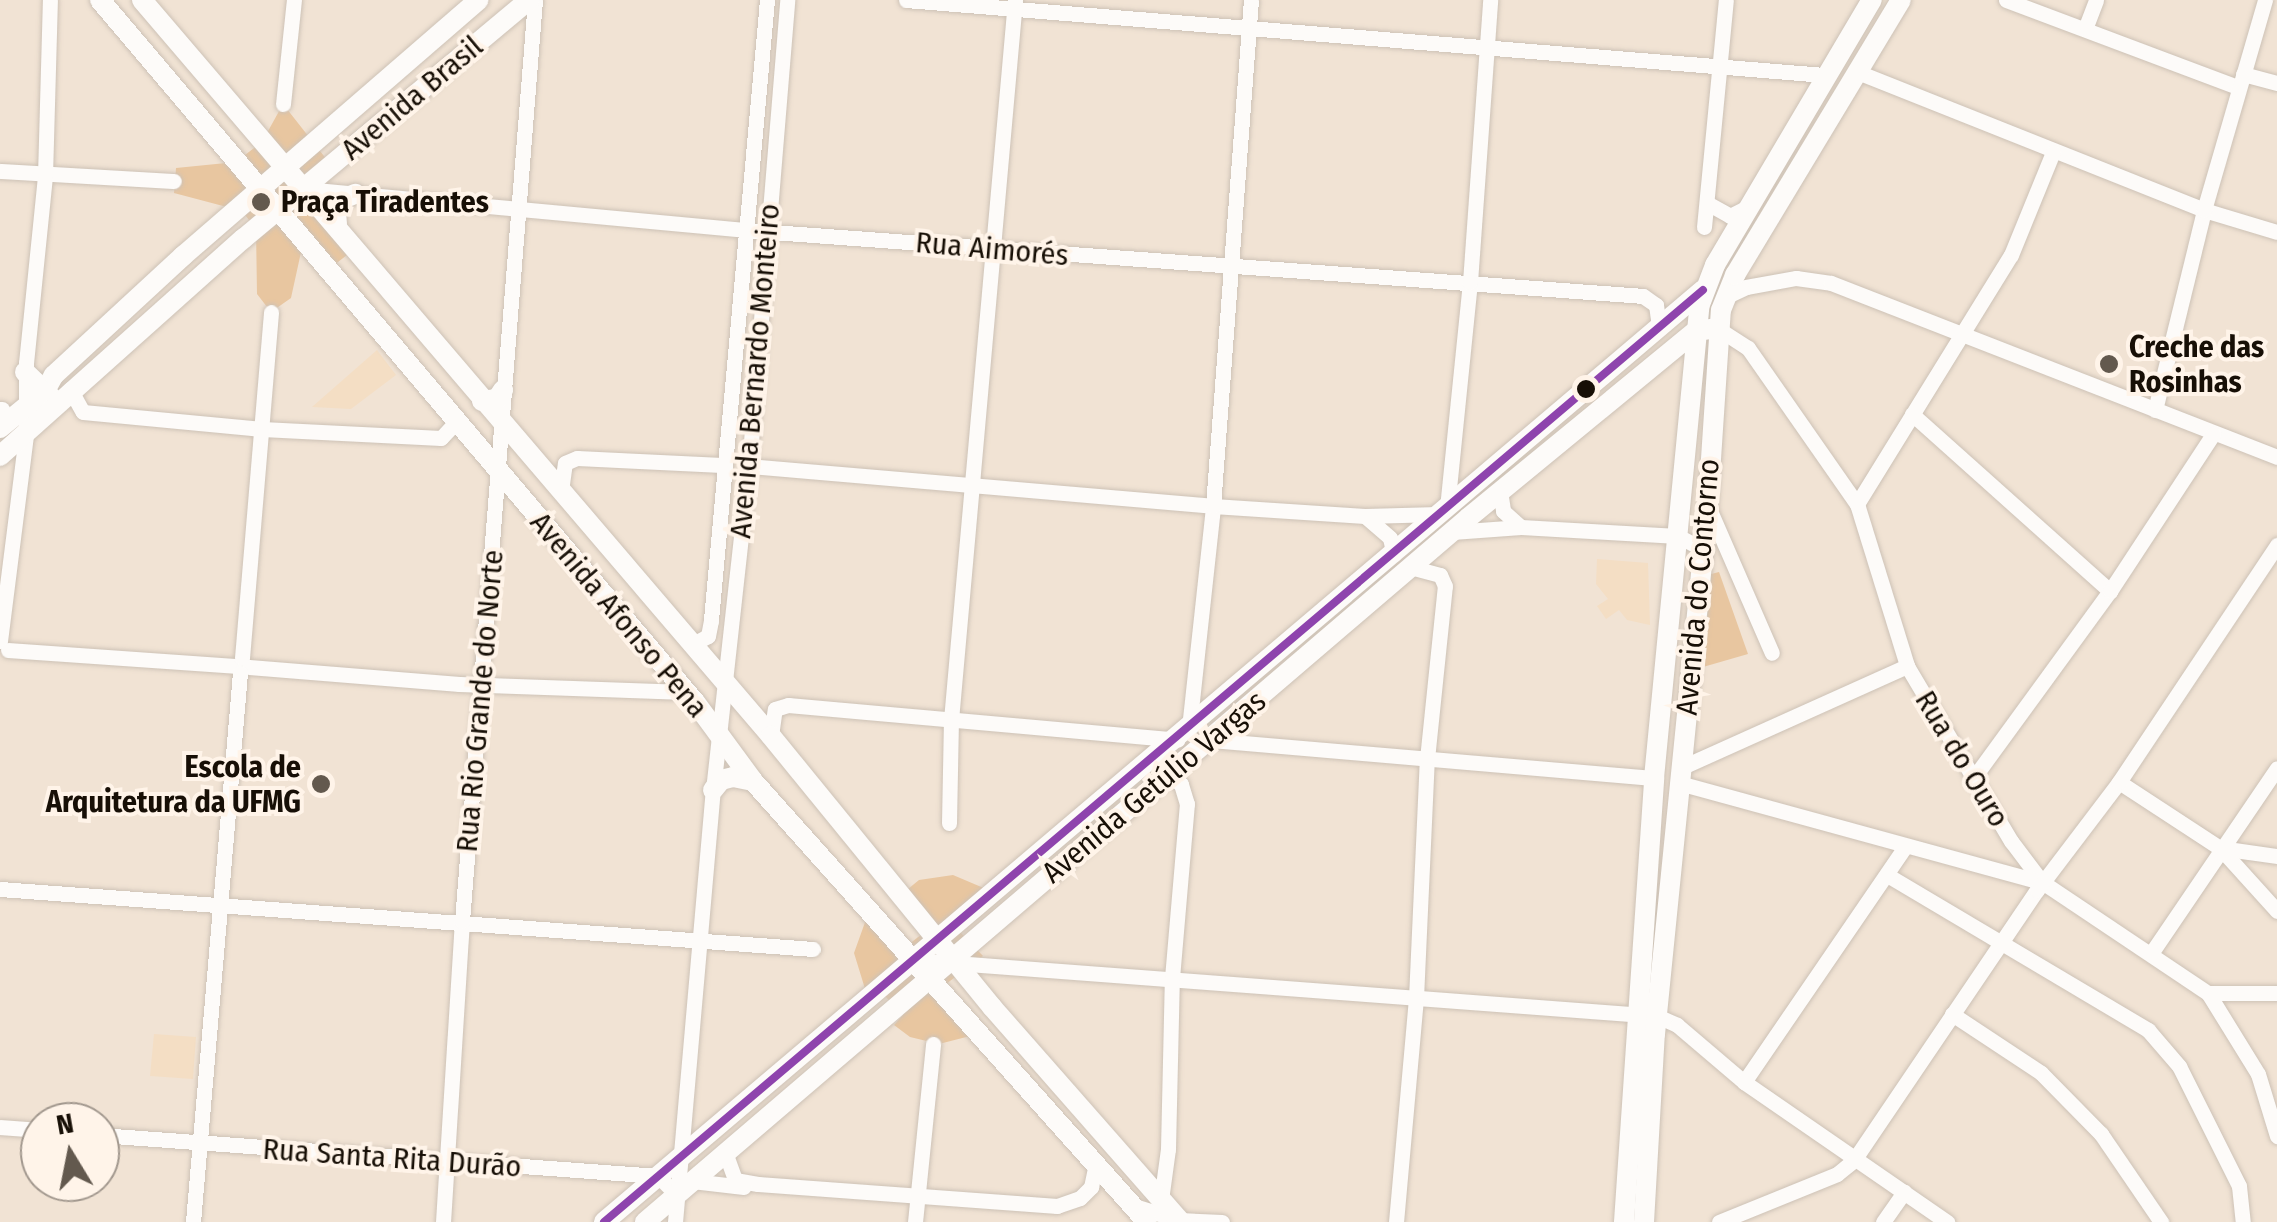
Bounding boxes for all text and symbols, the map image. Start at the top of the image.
street label: Avenida Brasil [334,28,490,168]
place label: Praça Tiradentes [281,184,489,220]
marker: Praça Tiradentes [250,191,272,213]
street label: Avenida Bernardo Monteiro [722,202,788,540]
street label: Rua Aimorés [914,224,1070,274]
place label: Creche das Rosinhas [2129,329,2264,400]
marker: Creche das Rosinhas [2098,353,2120,375]
unlabelled marker [1576,379,1596,399]
street label: Avenida do Contorno [1669,457,1727,717]
street label: Avenida Afonso Pena [523,505,715,725]
street label: Rua Rio Grande do Norte [449,548,511,854]
street label: Avenida Getúlio Vargas [1035,683,1273,891]
street label: Rua do Ouro [1907,684,2017,834]
place label: Escola de Arquitetura da UFMG [46,749,301,820]
marker: Escola de Arquitetura da UFMG [310,773,332,795]
north arrow [20,1102,120,1202]
text: N [54,1106,76,1142]
street label: Rua Santa Rita Durão [262,1131,522,1185]

